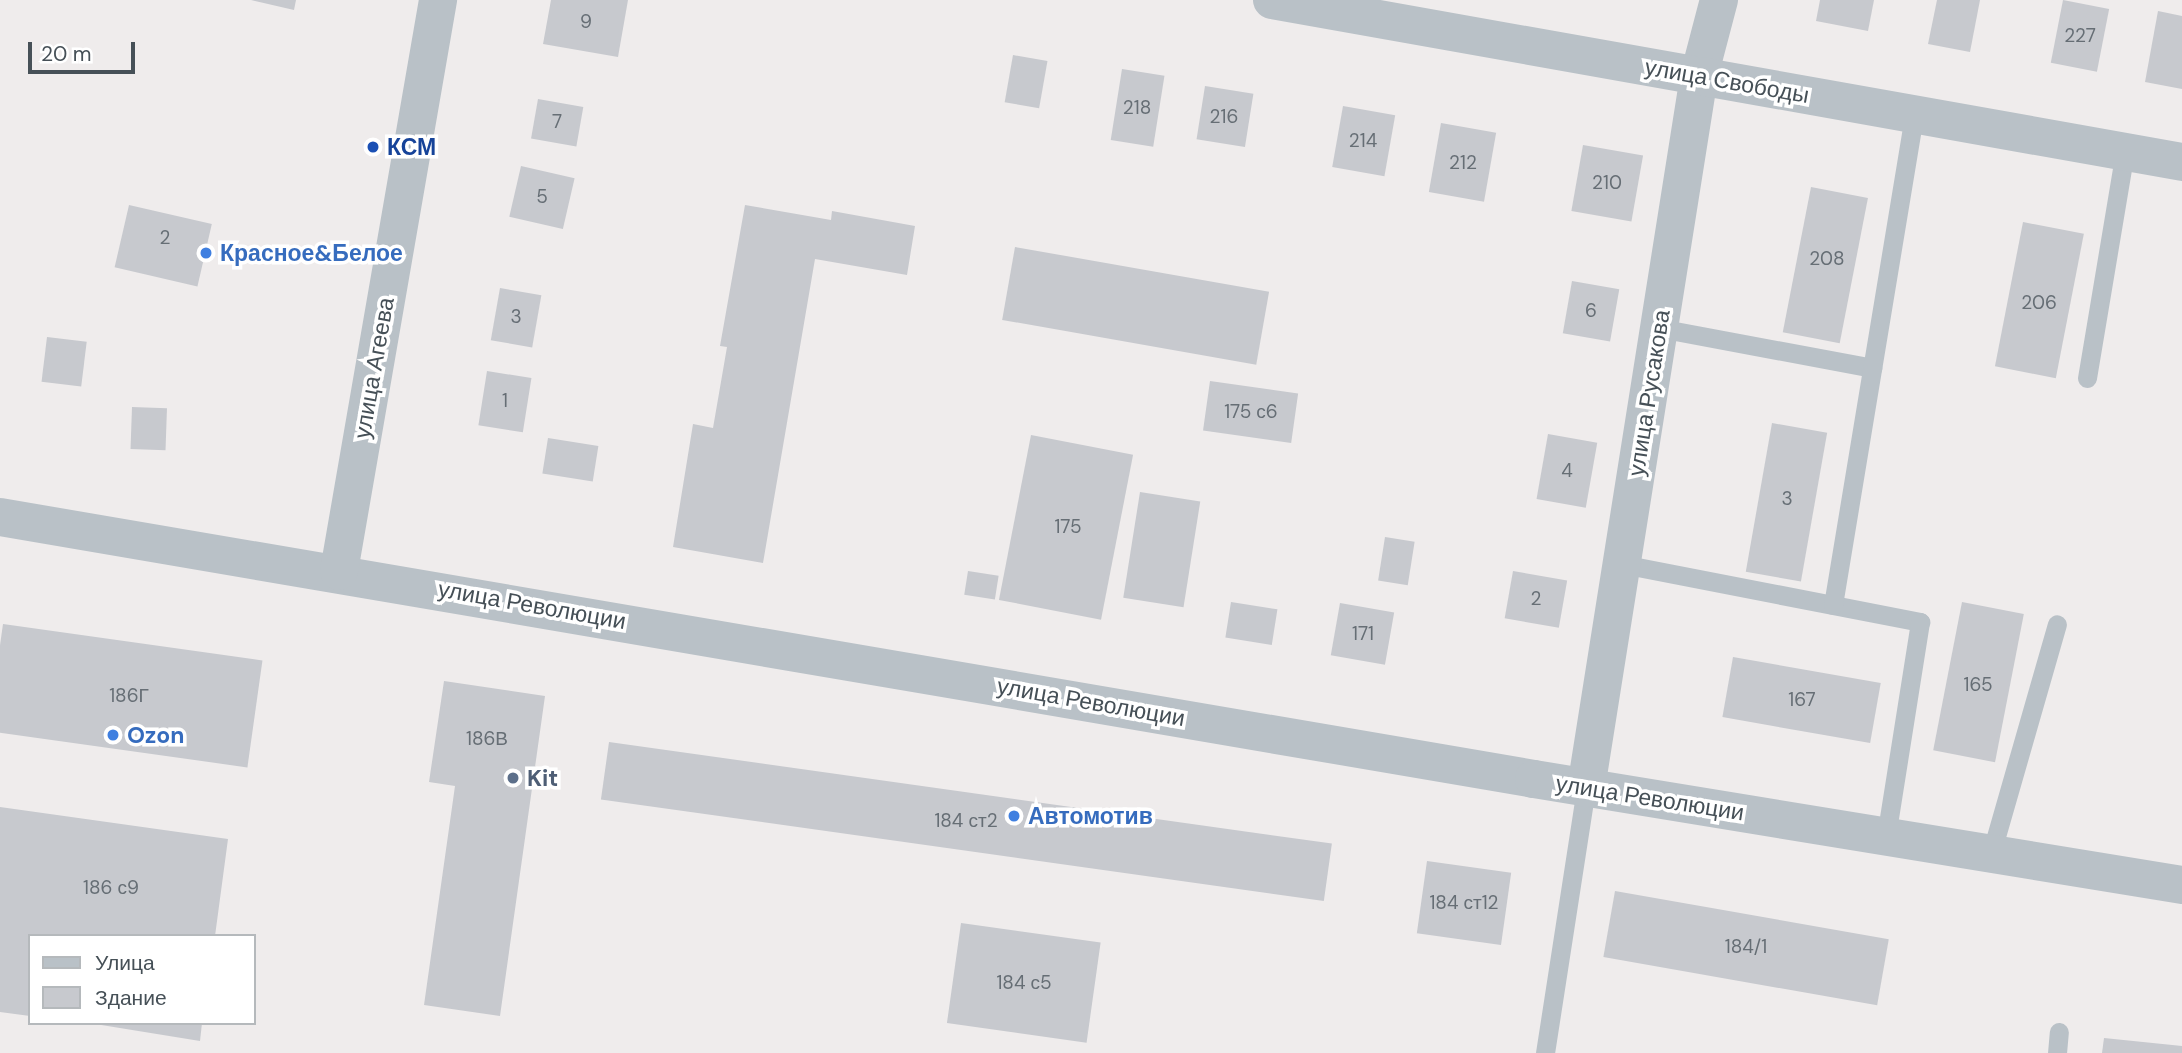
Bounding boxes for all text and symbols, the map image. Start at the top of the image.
house number: 9 [580,11,592,33]
house number: 227 [2064,25,2096,47]
scale bar [32,28,138,72]
text: 20 m [41,40,92,68]
street label: улица Свободы [1643,53,1811,109]
house number: 218 [1123,97,1151,119]
house number: 216 [1210,106,1238,128]
house number: 7 [552,111,562,133]
house number: 214 [1349,130,1377,152]
place label: КСМ [387,133,436,161]
marker: КСМ [365,139,381,155]
house number: 212 [1449,152,1477,174]
house number: 210 [1592,172,1622,194]
house number: 5 [536,186,548,208]
house number: 2 [160,227,170,249]
place label: Красное&Белое [220,239,403,267]
marker: Красное&Белое [198,245,214,261]
house number: 208 [1809,248,1845,270]
house number: 206 [2021,292,2057,314]
street label: улица Агеева [348,295,400,441]
house number: 6 [1585,300,1597,322]
house number: 3 [510,306,522,328]
street label: улица Русакова [1622,308,1676,478]
house number: 1 [502,390,508,412]
house number: 175 с6 [1224,401,1278,423]
house number: 4 [1561,460,1573,482]
house number: 3 [1781,488,1793,510]
house number: 175 [1054,516,1082,538]
street label: улица Революции [436,575,628,635]
house number: 2 [1531,588,1541,610]
house number: 171 [1352,623,1374,645]
street label: улица Революции [995,672,1187,732]
house number: 165 [1963,674,1993,696]
house number: 186Г [109,685,149,707]
house number: 167 [1788,689,1816,711]
place label: Ozon [127,721,185,749]
marker: Ozon [105,727,121,743]
house number: 186В [466,728,508,750]
place label: Kit [527,764,558,792]
street label: улица Революции [1554,769,1746,827]
marker: Kit [505,770,521,786]
place label: Автомотив [1028,802,1153,830]
marker: Автомотив [1006,808,1022,824]
house number: 184 ст2 [934,810,998,832]
house number: 186 с9 [83,877,139,899]
house number: 184 ст12 [1429,892,1499,914]
legend [28,934,256,1025]
house number: 184/1 [1725,936,1767,958]
text: Улица [95,949,155,977]
house number: 184 с5 [996,972,1052,994]
text: Здание [95,984,167,1012]

